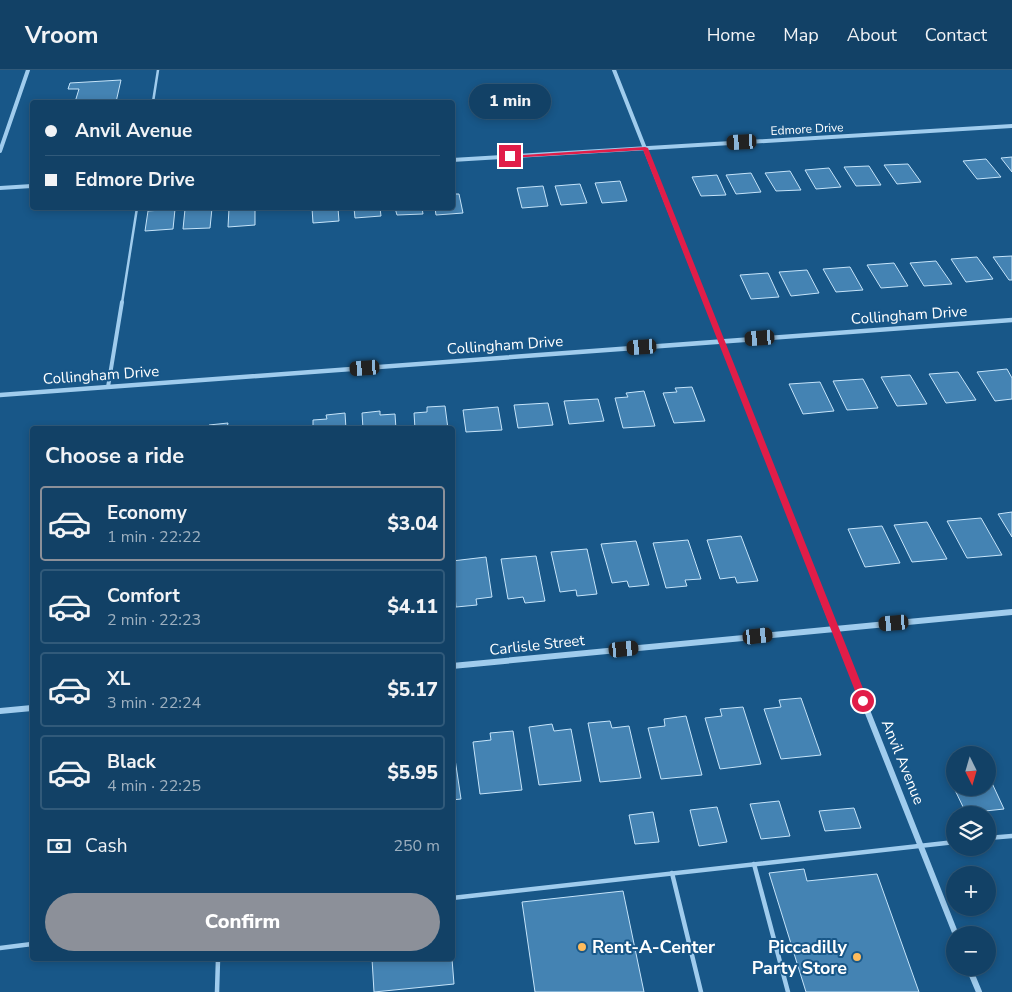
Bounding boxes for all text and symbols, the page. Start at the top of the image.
text: Vroom [25,19,99,51]
text: Home [707,23,755,47]
text: Map [783,23,819,47]
text: About [847,23,897,47]
text: Contact [925,23,987,47]
callout: 1 min [469,83,551,118]
text: 1 min [489,90,531,112]
text: Anvil Avenue [75,118,192,144]
street label: Edmore Drive [770,119,844,139]
car [726,134,757,150]
route end [499,145,521,167]
text: Edmore Drive [75,167,195,193]
street label: Collingham Drive [850,301,968,329]
car [744,329,775,347]
street label: Collingham Drive [446,331,564,359]
car [626,338,657,356]
car [349,359,380,377]
street label: Collingham Drive [42,361,160,389]
text: Choose a ride [45,441,184,471]
text: Economy [107,500,187,526]
icon: car [47,501,92,546]
text: $3.04 [387,511,438,537]
text: 1 min · 22:22 [107,526,201,548]
text: Comfort [107,583,180,609]
icon: car [47,584,92,629]
text: $4.11 [387,594,438,620]
text: 2 min · 22:23 [107,609,201,631]
car [878,614,909,632]
car [742,627,773,645]
street label: Carlisle Street [488,630,586,660]
car [608,640,639,658]
text: XL [107,666,130,692]
icon: car [47,667,92,712]
text: $5.17 [387,677,438,703]
route start [852,690,874,712]
text: 3 min · 22:24 [107,692,201,714]
street label: Anvil Avenue [877,717,929,807]
north arrow [946,746,996,796]
map controls [946,746,996,976]
text: Black [107,749,156,775]
icon: car [47,750,92,795]
text: $5.95 [387,760,438,786]
text: 4 min · 22:25 [107,775,201,797]
button: layers [946,806,996,856]
icon: cash [45,832,73,860]
text: Cash [85,833,127,859]
text: 250 m [393,835,440,857]
button: + [946,866,996,916]
button: Confirm [45,893,440,951]
button: − [946,926,996,976]
place label: Rent-A-Center [592,935,715,959]
place label: Piccadilly Party Store [752,935,848,980]
marker: Rent-A-Center [576,941,588,953]
marker: Piccadilly Party Store [851,951,863,963]

